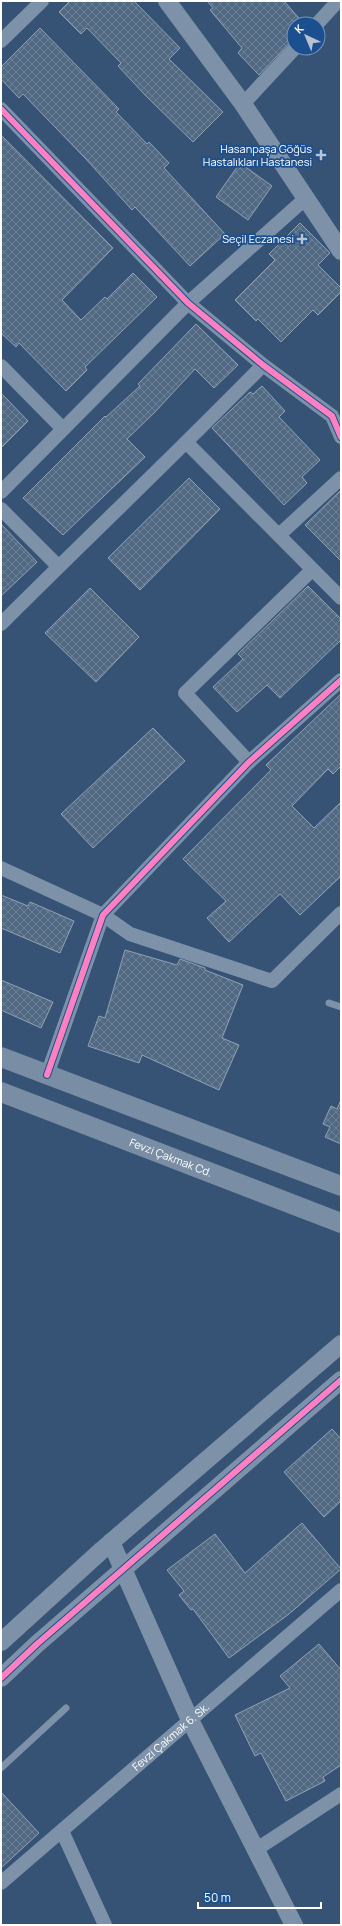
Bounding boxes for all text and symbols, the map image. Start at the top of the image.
north arrow [286,16,326,56]
text: K [291,20,307,36]
place label: Hasanpaşa Göğüs Hastalıkları Hastanesi [203,141,312,169]
marker: Hasanpaşa Göğüs Hastalıkları Hastanesi [315,149,327,161]
place label: Seçil Eczanesi [222,231,294,246]
marker: Seçil Eczanesi [297,234,307,244]
street label: Fevzi Çakmak Cd. [127,1134,215,1180]
street label: Fevzi Çakmak 6. Sk. [129,1699,212,1774]
scale bar [198,1884,321,1910]
text: 50 m [204,1889,231,1906]

